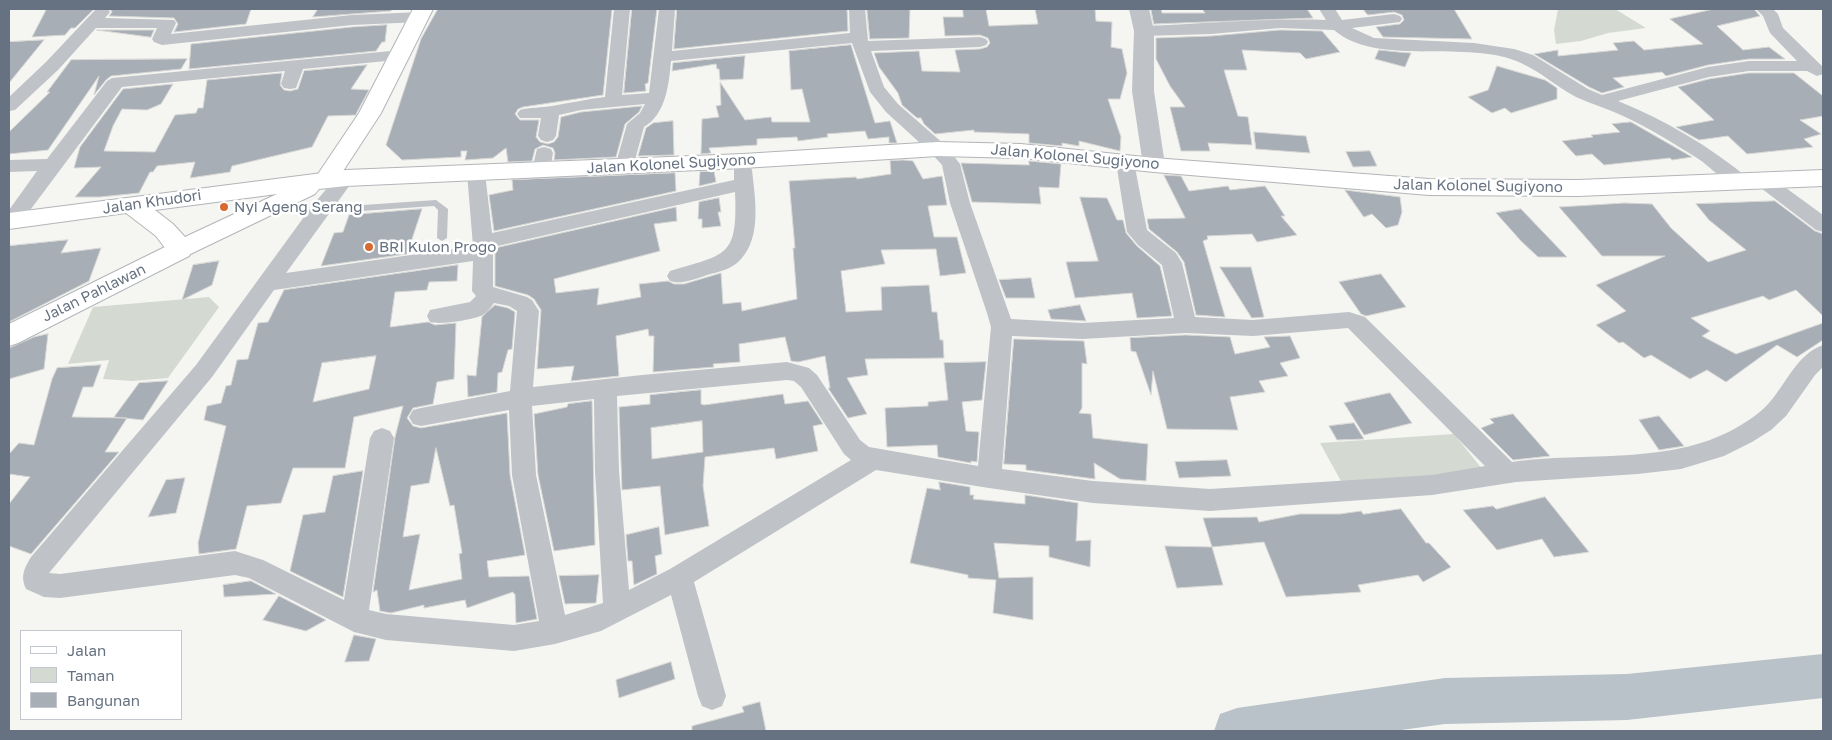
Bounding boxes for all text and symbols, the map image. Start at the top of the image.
street label: Jalan Kolonel Sugiyono [990,141,1160,173]
street label: Jalan Kolonel Sugiyono [586,151,756,177]
street label: Jalan Kolonel Sugiyono [1393,176,1563,196]
street label: Jalan Khudori [101,186,203,218]
place label: Nyi Ageng Serang [234,198,363,216]
marker: Nyi Ageng Serang [218,201,230,213]
place label: BRI Kulon Progo [379,238,496,256]
marker: BRI Kulon Progo [363,241,375,253]
street label: Jalan Pahlawan [39,260,149,326]
legend [20,630,182,720]
text: Jalan [67,641,106,659]
text: Taman [67,666,114,684]
text: Bangunan [67,691,140,709]

